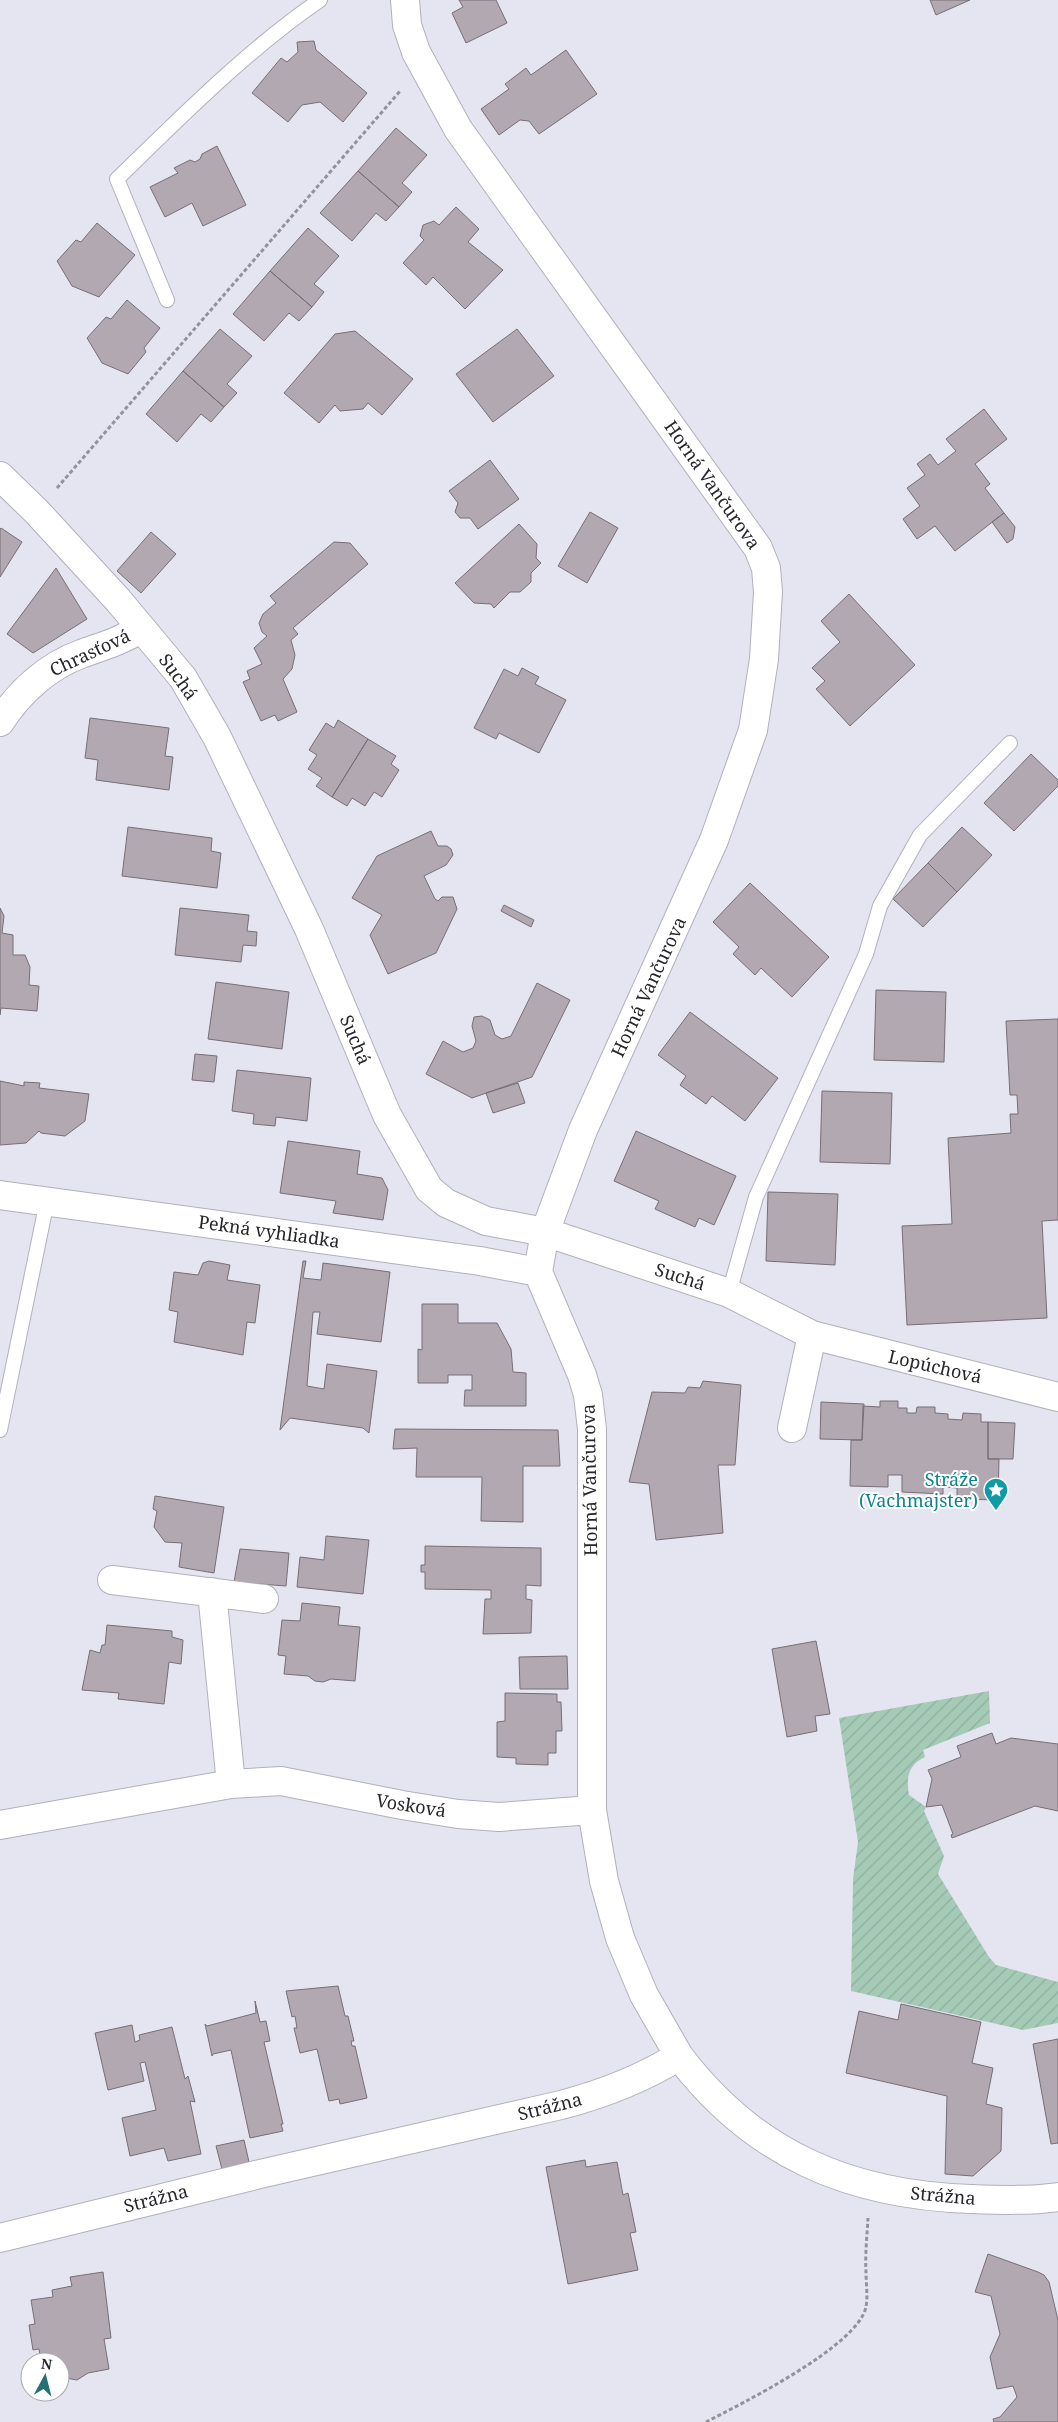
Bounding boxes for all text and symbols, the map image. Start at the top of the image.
street label: Horná Vančurova [659,415,766,554]
street label: Chrasťová [45,623,134,681]
street label: Suchá [154,648,204,704]
street label: Horná Vančurova [605,913,691,1061]
street label: Suchá [335,1011,377,1068]
street label: Pekná vyhliadka [197,1209,341,1253]
street label: Suchá [652,1257,709,1295]
street label: Lopúchová [886,1344,984,1388]
street label: Horná Vančurova [576,1404,602,1556]
place label: Stráže (Vachmajster) [859,1467,978,1512]
place icon: Stráže (Vachmajster) [983,1477,1009,1511]
street label: Vosková [374,1788,448,1822]
street label: Strážna [515,2086,584,2126]
street label: Strážna [121,2178,190,2218]
street label: Strážna [910,2180,977,2210]
north arrow [20,2352,70,2402]
text: N [40,2353,53,2374]

